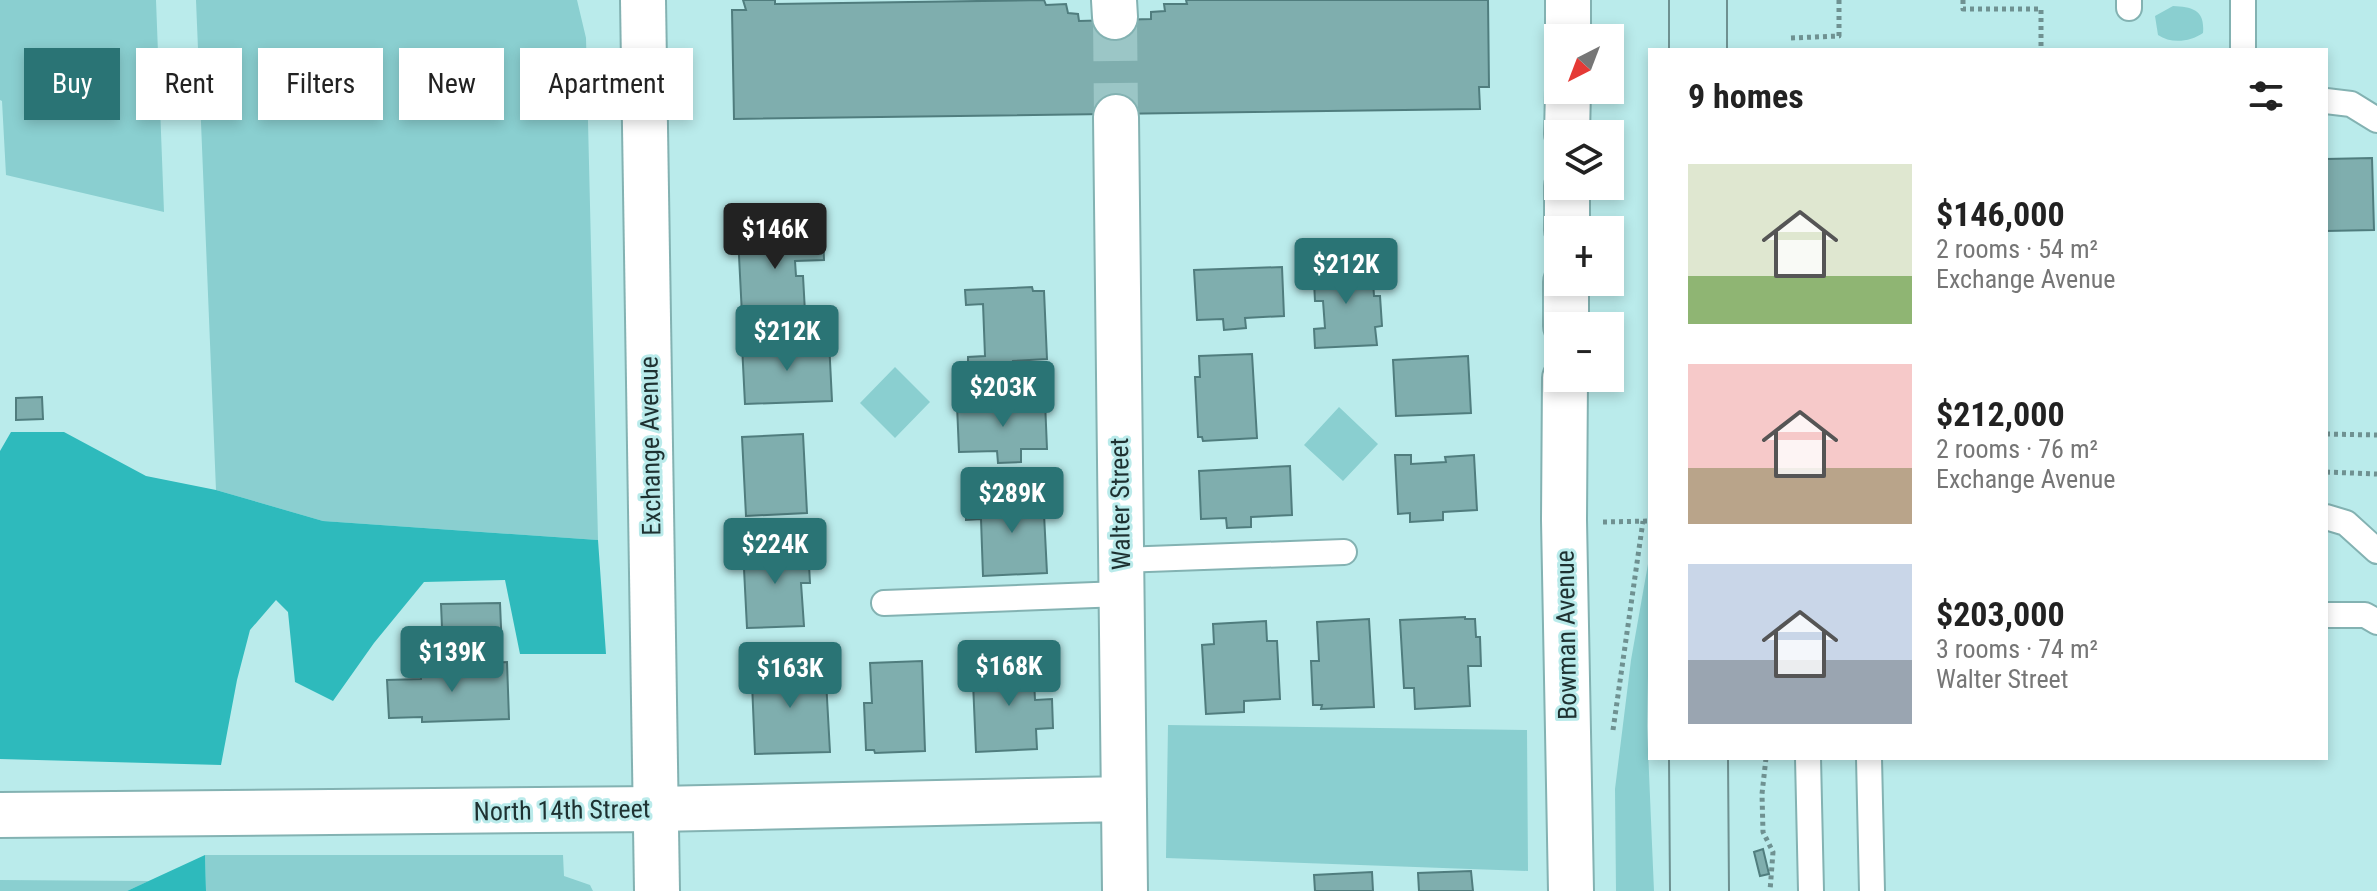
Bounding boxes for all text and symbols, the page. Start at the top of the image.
north arrow [1544,24,1624,104]
map controls [1544,24,1624,392]
chip: Buy [24,48,120,120]
chip: Rent [136,48,242,120]
chip: Filters [258,48,383,120]
chip: New [399,48,504,120]
chip: Apartment [520,48,693,120]
icon: filters [2244,74,2288,118]
text: 9 homes [1688,76,1804,116]
button: layers [1544,120,1624,200]
text: $146,000 [1936,194,2065,234]
icon: home [1752,196,1848,292]
pin: $146K [719,203,831,271]
text: $146K [742,214,808,244]
button: + [1544,216,1624,296]
text: 2 rooms · 54 m² [1936,234,2098,264]
pin: $212K [1290,238,1402,306]
text: $212K [1313,249,1379,279]
text: Exchange Avenue [1936,264,2116,294]
pin: $212K [731,305,843,373]
button: − [1544,312,1624,392]
text: $212K [754,316,820,346]
street label: Exchange Avenue [633,356,667,536]
pin: $203K [947,361,1059,429]
text: $203K [970,372,1036,402]
text: $212,000 [1936,394,2065,434]
icon: home [1752,396,1848,492]
text: 2 rooms · 76 m² [1936,434,2098,464]
street label: Walter Street [1104,437,1136,571]
text: Exchange Avenue [1936,464,2116,494]
pin: $289K [956,467,1068,535]
text: $289K [979,478,1045,508]
pin: $224K [719,518,831,586]
text: $224K [742,529,808,559]
street label: Bowman Avenue [1550,550,1582,720]
text: $203,000 [1936,594,2065,634]
icon: home [1752,596,1848,692]
pin: $139K [396,626,508,694]
text: 3 rooms · 74 m² [1936,634,2098,664]
text: $139K [419,637,485,667]
pin: $168K [953,640,1065,708]
pin: $163K [734,642,846,710]
text: $168K [976,651,1042,681]
text: $163K [757,653,823,683]
text: Walter Street [1936,664,2069,694]
street label: North 14th Street [473,793,651,827]

